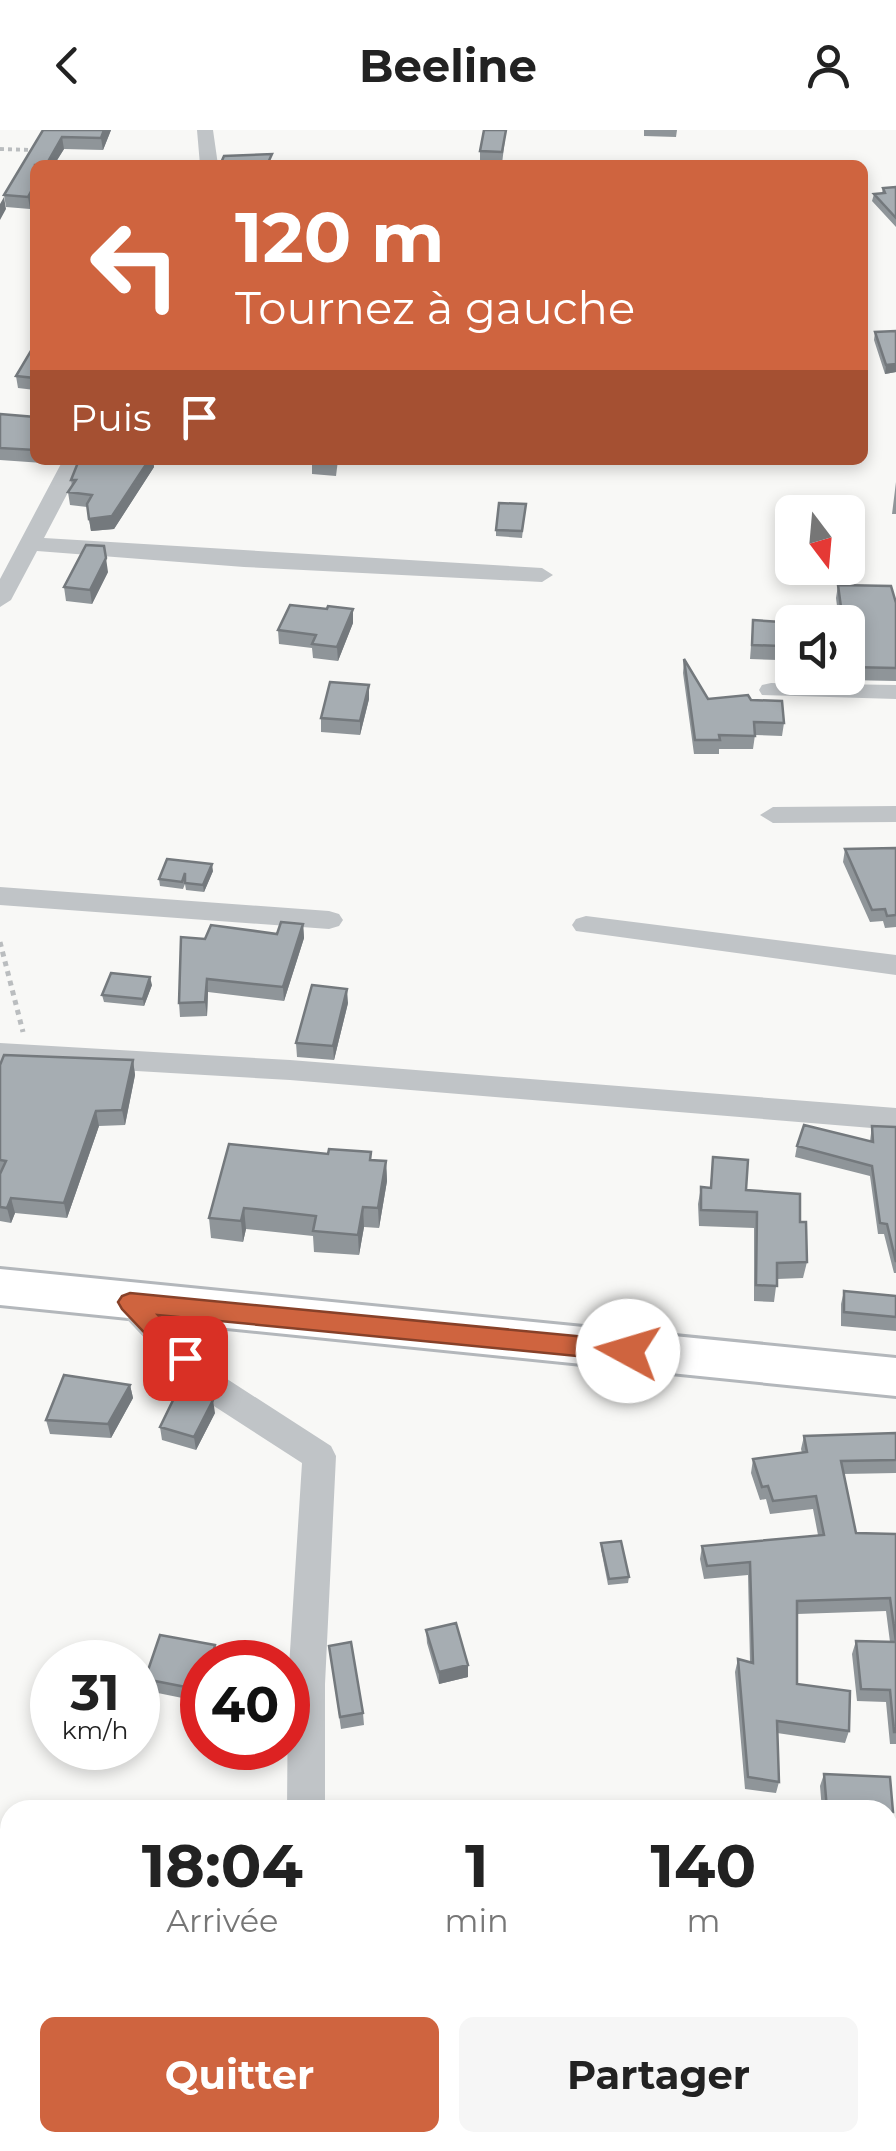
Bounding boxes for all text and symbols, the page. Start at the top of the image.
icon: back [40,38,95,93]
text: Beeline [359,38,537,93]
icon: person [801,38,856,93]
text: 120 m [235,194,445,280]
icon: left [70,200,200,330]
text: Tournez à gauche [235,280,635,335]
icon: arrive [172,390,227,445]
text: Puis [70,394,152,441]
north arrow [775,495,865,585]
map controls [775,495,865,695]
button: sound [775,605,865,695]
position arrow [576,1299,680,1403]
pin [143,1316,228,1401]
icon: arrive [158,1331,213,1386]
speed limit sign: 40 [180,1640,310,1770]
text: 31 [70,1662,120,1723]
text: km/h [62,1715,128,1745]
text: 18:04 [142,1829,303,1902]
text: 1 [465,1829,488,1902]
text: 140 [651,1829,756,1902]
text: Arrivée [166,1901,278,1940]
text: min [445,1901,509,1940]
text: m [686,1901,720,1940]
button: Quitter [40,2017,439,2132]
button: Partager [459,2017,858,2132]

